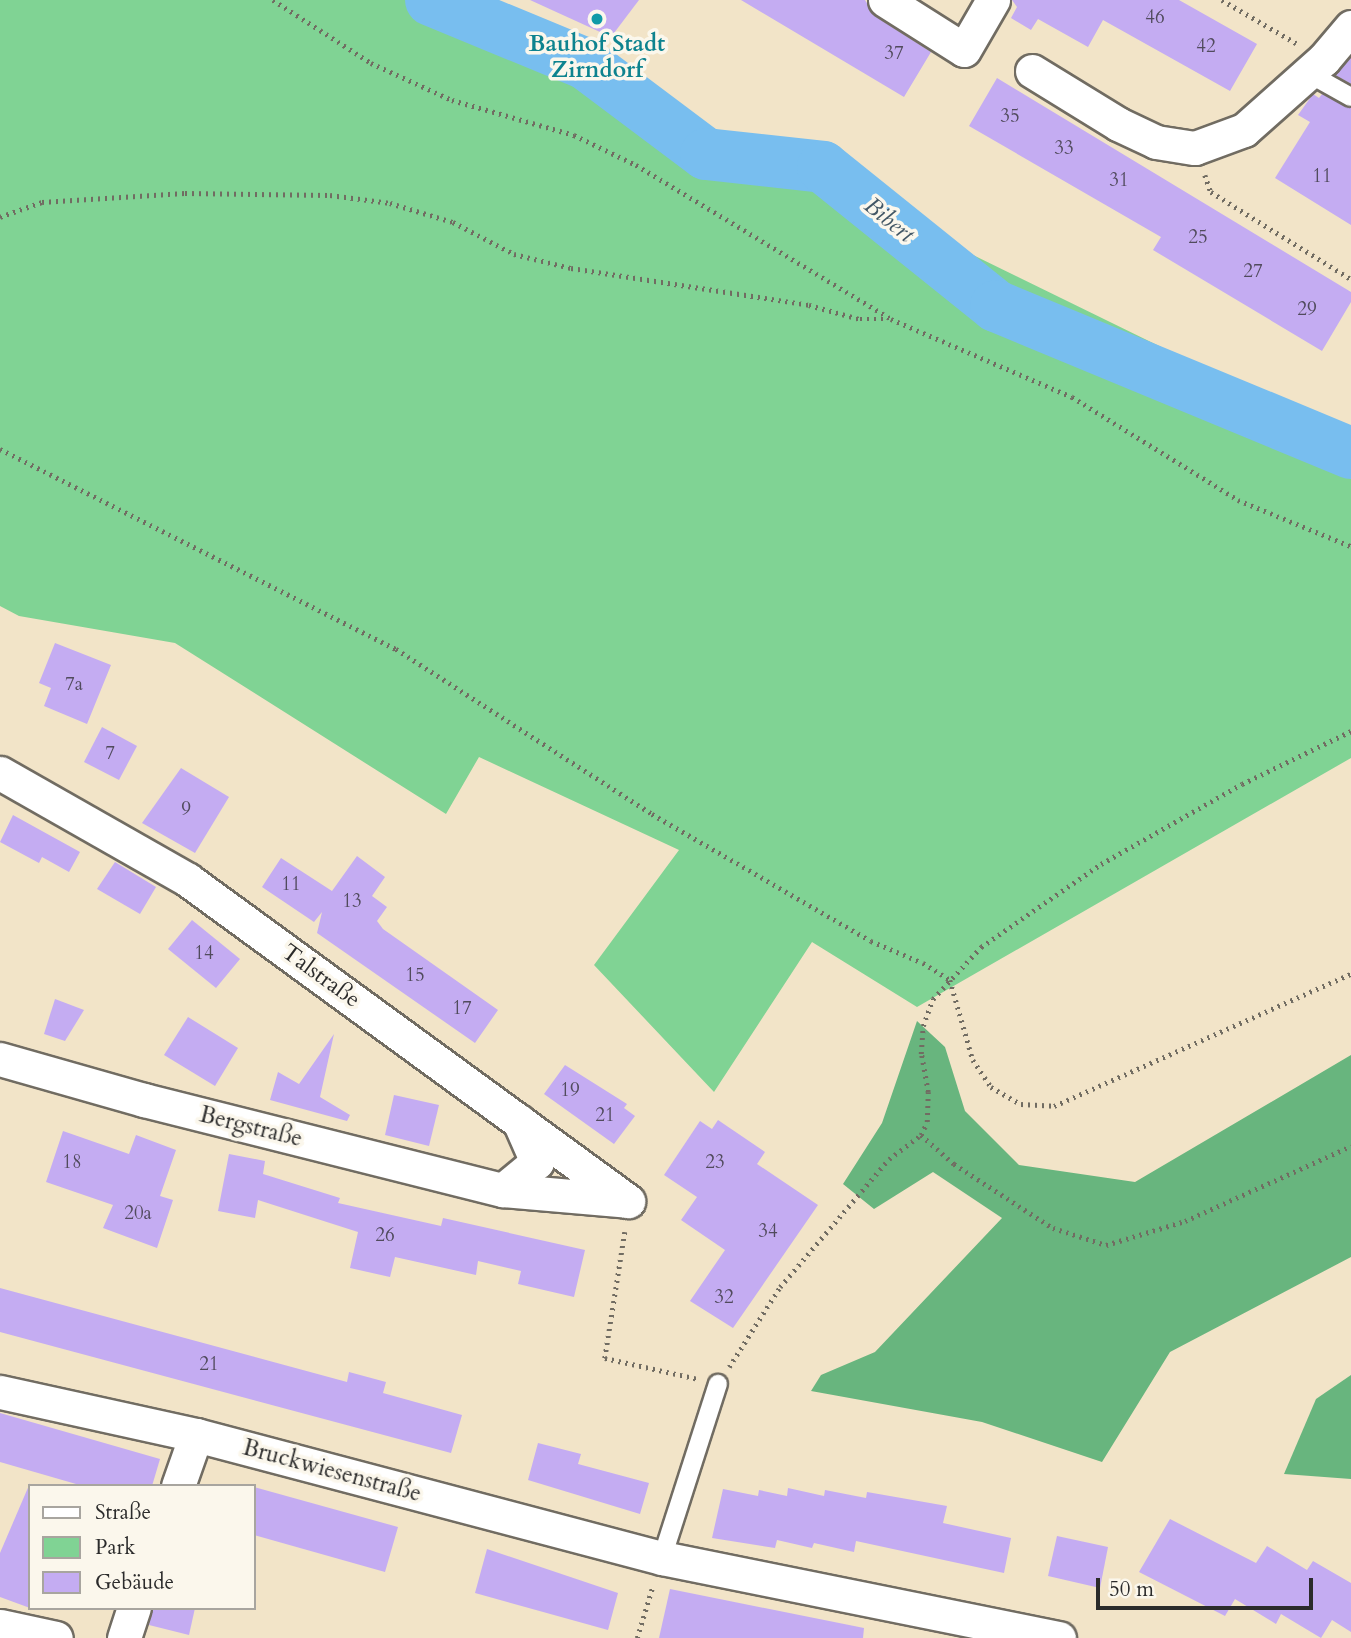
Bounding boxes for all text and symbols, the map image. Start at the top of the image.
house number: 46 [1145,7,1165,29]
marker: Bauhof Stadt Zirndorf [589,11,605,27]
place label: Bauhof Stadt Zirndorf [529,30,665,84]
house number: 42 [1196,36,1216,58]
house number: 37 [884,43,904,65]
house number: 35 [1000,106,1020,128]
house number: 33 [1054,138,1074,160]
house number: 11 [1312,166,1332,188]
house number: 31 [1109,170,1129,192]
water label: Bibert [858,191,920,249]
house number: 25 [1188,227,1208,249]
house number: 27 [1243,261,1263,283]
house number: 29 [1297,299,1317,321]
house number: 7a [65,674,83,696]
house number: 7 [105,743,115,765]
house number: 9 [181,799,191,821]
house number: 11 [281,874,301,896]
house number: 13 [342,891,362,913]
street label: Talstraße [276,938,366,1014]
house number: 14 [194,943,214,965]
house number: 15 [405,965,425,987]
house number: 17 [452,998,472,1020]
house number: 19 [560,1080,580,1102]
street label: Bergstraße [197,1101,305,1153]
house number: 21 [595,1105,615,1127]
house number: 18 [62,1152,82,1174]
house number: 23 [705,1152,725,1174]
house number: 20a [124,1203,152,1225]
house number: 34 [758,1221,778,1243]
house number: 26 [375,1225,395,1247]
house number: 32 [714,1287,734,1309]
house number: 21 [199,1354,219,1376]
street label: Bruckwiesenstraße [240,1434,424,1508]
legend [28,1484,256,1610]
text: Straße [95,1498,151,1527]
text: Park [95,1533,135,1562]
scale bar [1099,1564,1316,1608]
text: Gebäude [95,1568,174,1597]
text: 50 m [1109,1575,1154,1604]

